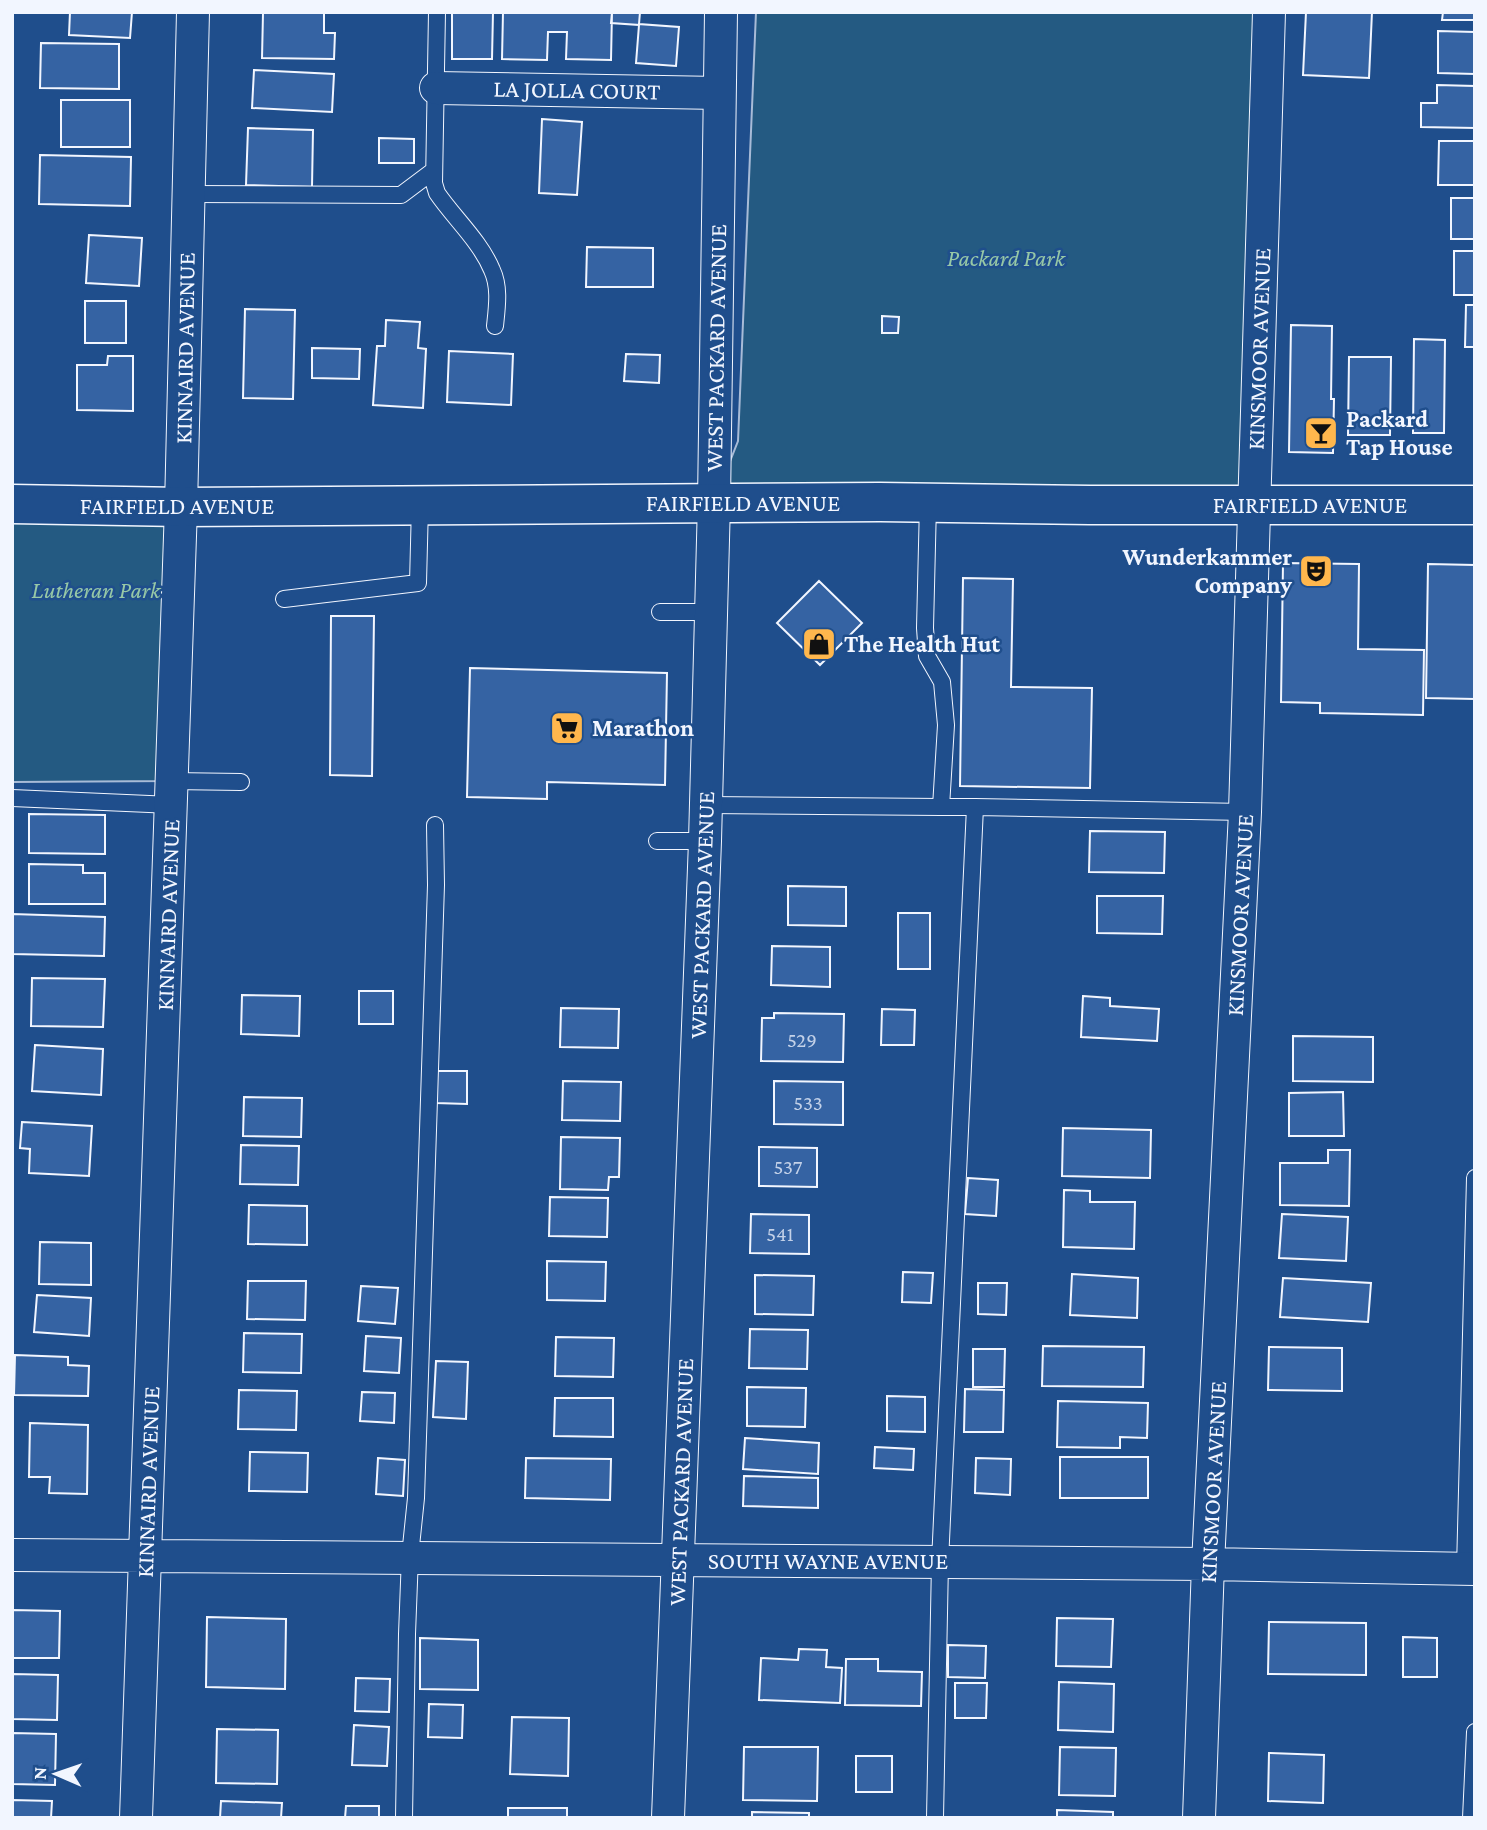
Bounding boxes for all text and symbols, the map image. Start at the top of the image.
street label: LA JOLLA COURT [493,75,661,104]
street label: WEST PACKARD AVENUE [700,224,731,472]
park label: Packard Park [947,244,1067,271]
street label: KINSMOOR AVENUE [1241,247,1276,451]
street label: KINNAIRD AVENUE [169,252,200,444]
place label: Packard Tap House [1346,405,1453,460]
bar icon: Packard Tap House [1302,414,1340,452]
street label: FAIRFIELD AVENUE [646,489,840,516]
street label: FAIRFIELD AVENUE [1213,491,1407,518]
street label: FAIRFIELD AVENUE [80,492,274,519]
place label: Wunderkammer Company [1122,543,1292,598]
theatre icon: Wunderkammer Company [1297,552,1335,590]
park label: Lutheran Park [31,576,162,603]
shop icon: The Health Hut [800,625,838,663]
place label: The Health Hut [844,630,1000,657]
supermarket icon: Marathon [548,709,586,747]
place label: Marathon [592,714,694,741]
street label: WEST PACKARD AVENUE [684,791,719,1039]
street label: KINSMOOR AVENUE [1221,813,1258,1017]
street label: KINNAIRD AVENUE [151,819,184,1011]
house number: 529 [787,1028,817,1052]
house number: 533 [793,1091,823,1115]
house number: 537 [773,1155,803,1179]
house number: 541 [766,1222,794,1246]
street label: WEST PACKARD AVENUE [663,1358,698,1606]
street label: KINSMOOR AVENUE [1194,1380,1231,1584]
street label: KINNAIRD AVENUE [131,1386,164,1578]
street label: SOUTH WAYNE AVENUE [708,1547,948,1574]
north arrow [21,1739,91,1809]
text: N [29,1767,50,1780]

